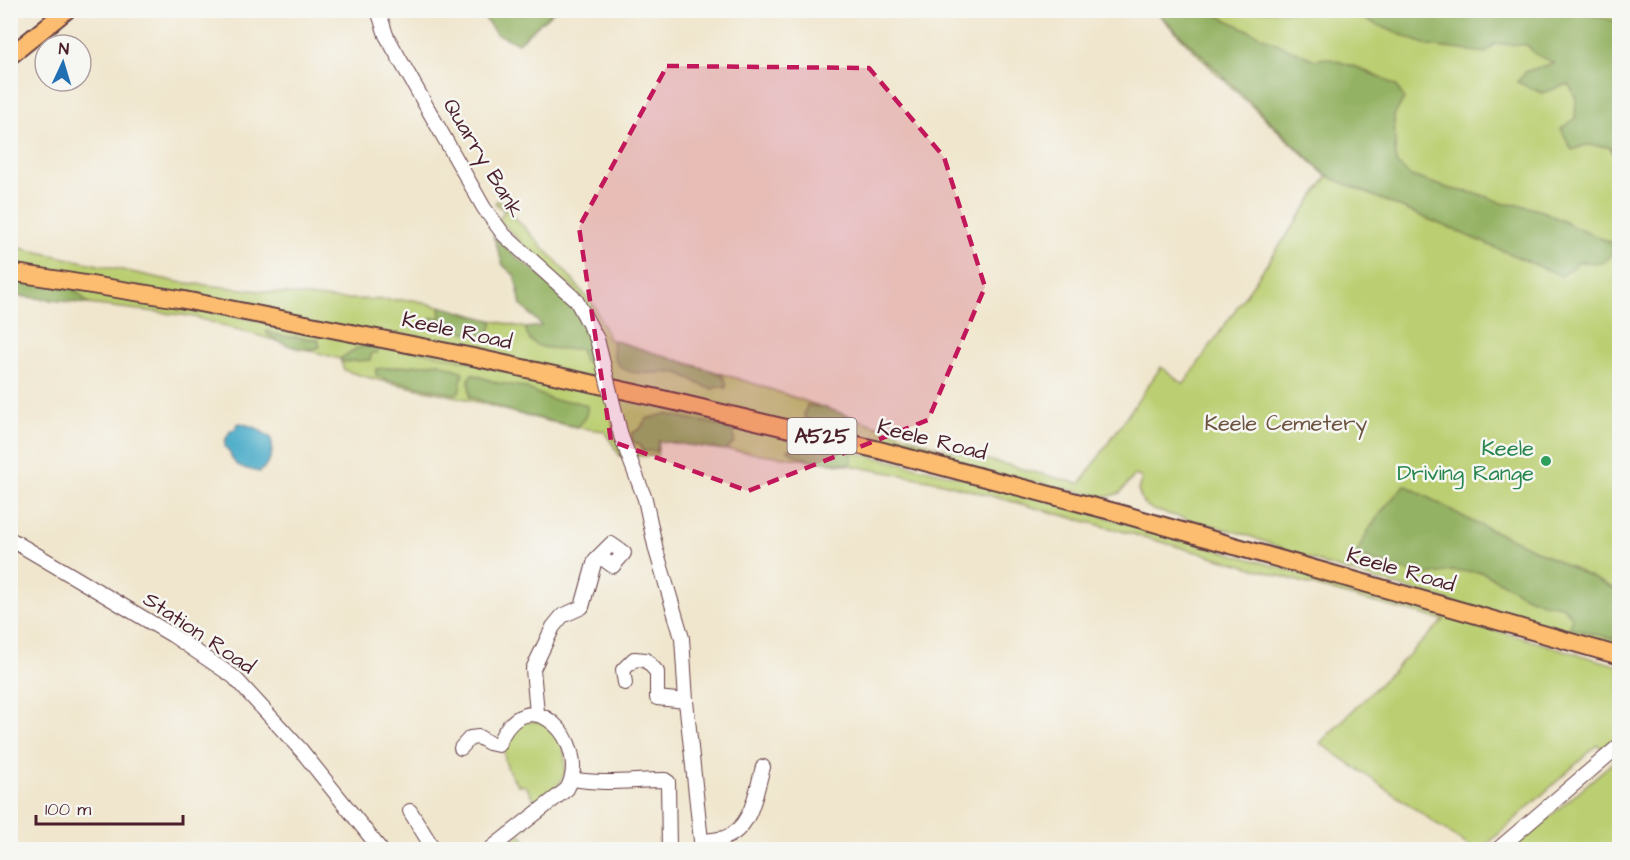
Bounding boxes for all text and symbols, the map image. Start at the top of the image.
north arrow [33,33,93,93]
text: N [58,38,70,60]
street label: Quarry Bank [434,92,531,225]
street label: Keele Road [399,304,515,358]
park label: Keele Cemetery [1205,408,1367,440]
street label: Keele Road [874,411,990,469]
road number: A525 [788,418,856,454]
place label: Keele Driving Range [1397,433,1534,490]
marker: Keele Driving Range [1539,454,1553,468]
street label: Keele Road [1343,540,1459,600]
street label: Station Road [137,584,261,682]
scale bar [36,788,183,826]
text: 100 m [45,797,91,822]

